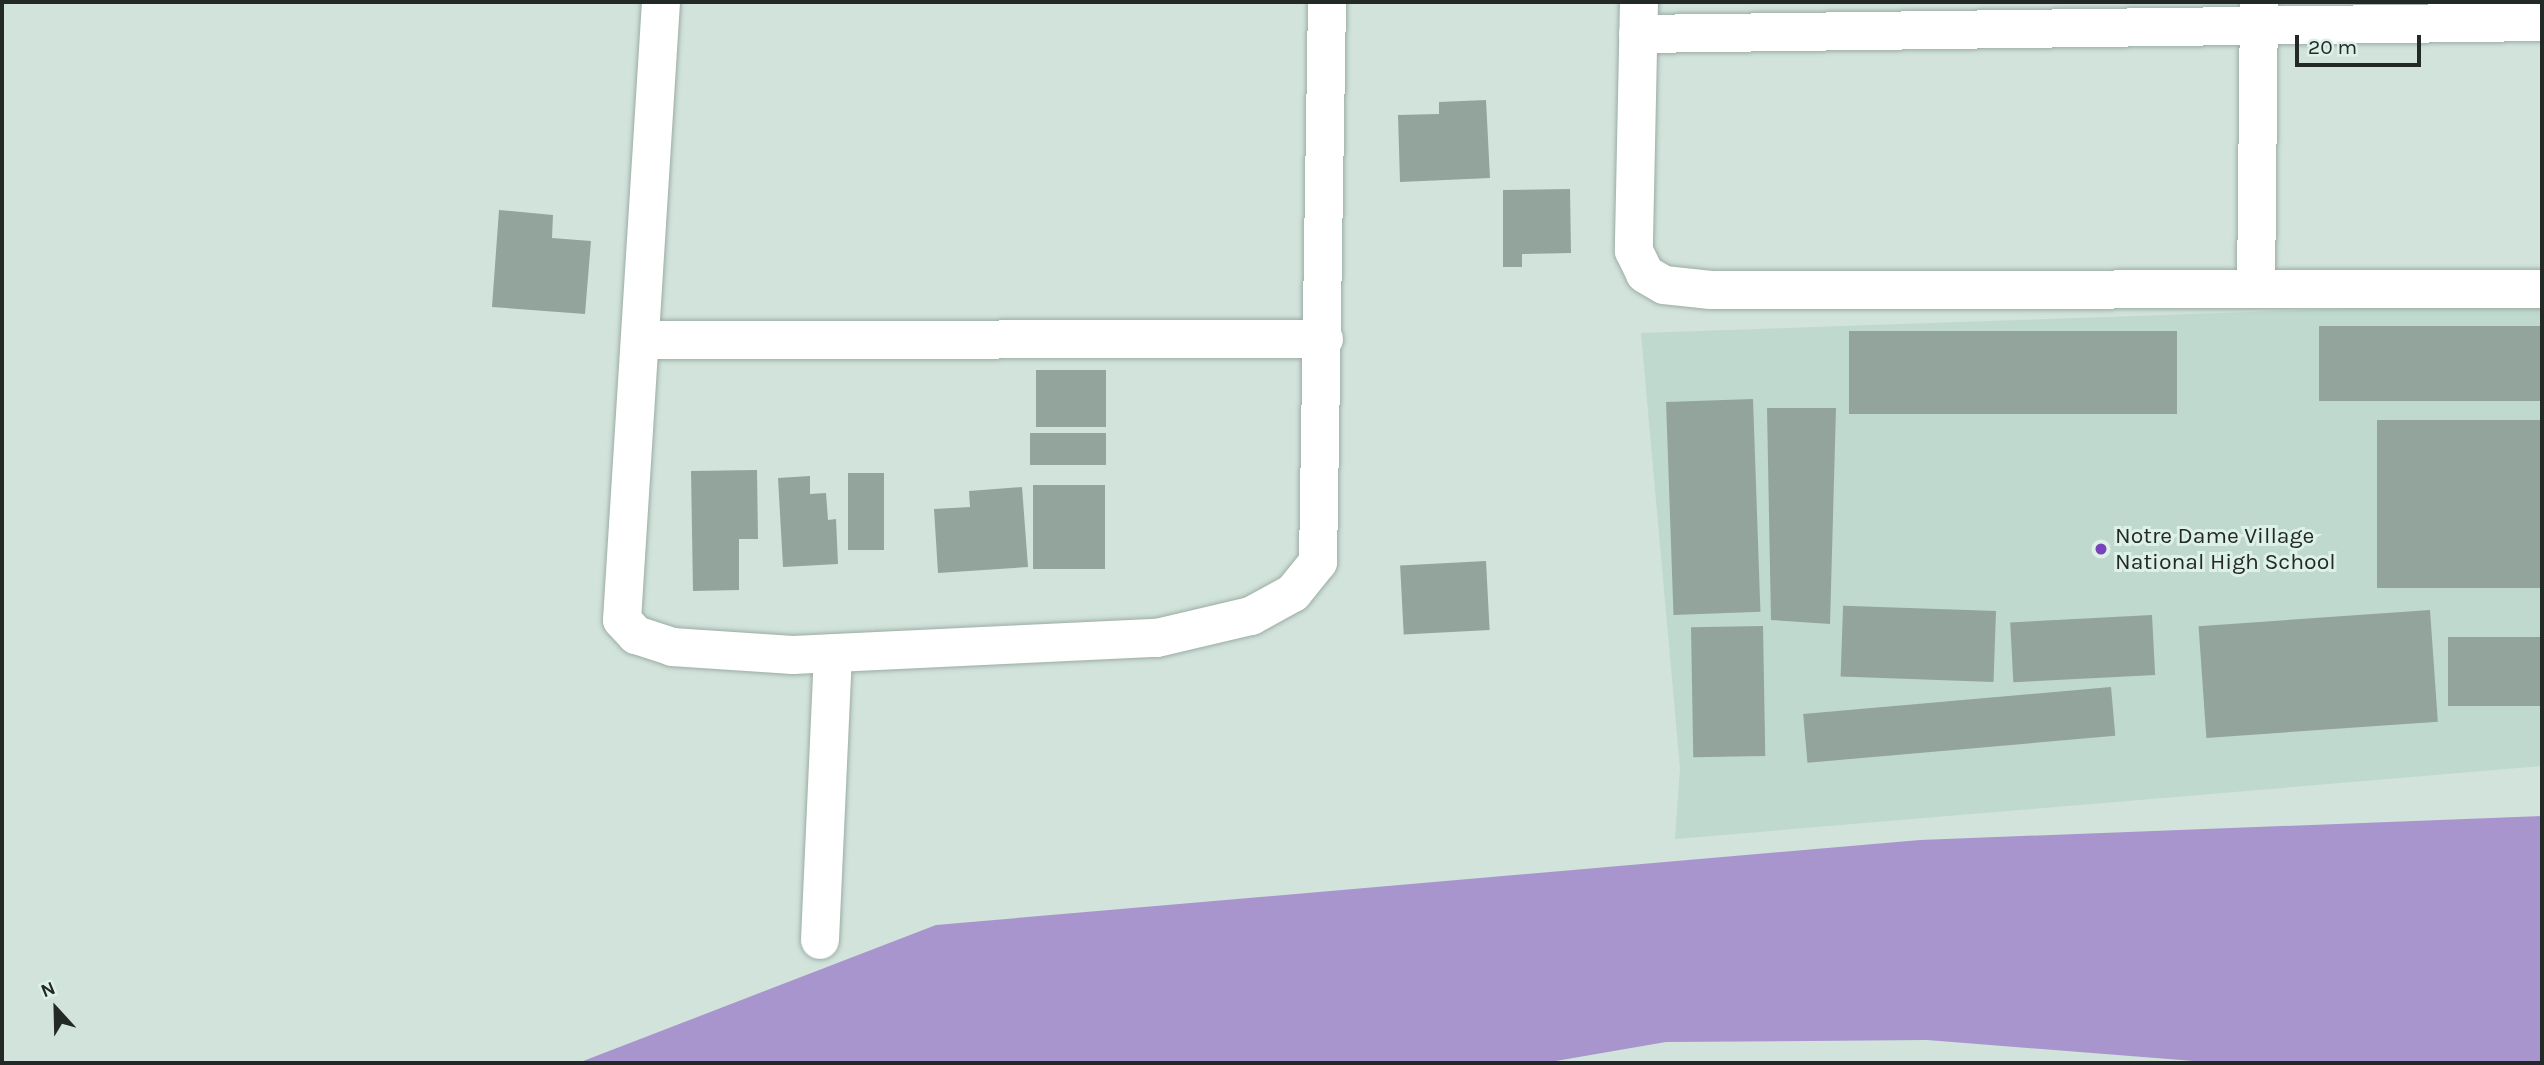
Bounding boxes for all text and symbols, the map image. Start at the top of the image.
scale bar [2299,21,2425,65]
text: 20 m [2308,35,2357,59]
place label: Notre Dame Village National High School [2115,522,2336,576]
marker: Notre Dame Village National High School [2093,541,2109,557]
north arrow [21,974,91,1044]
text: N [38,977,59,1002]

